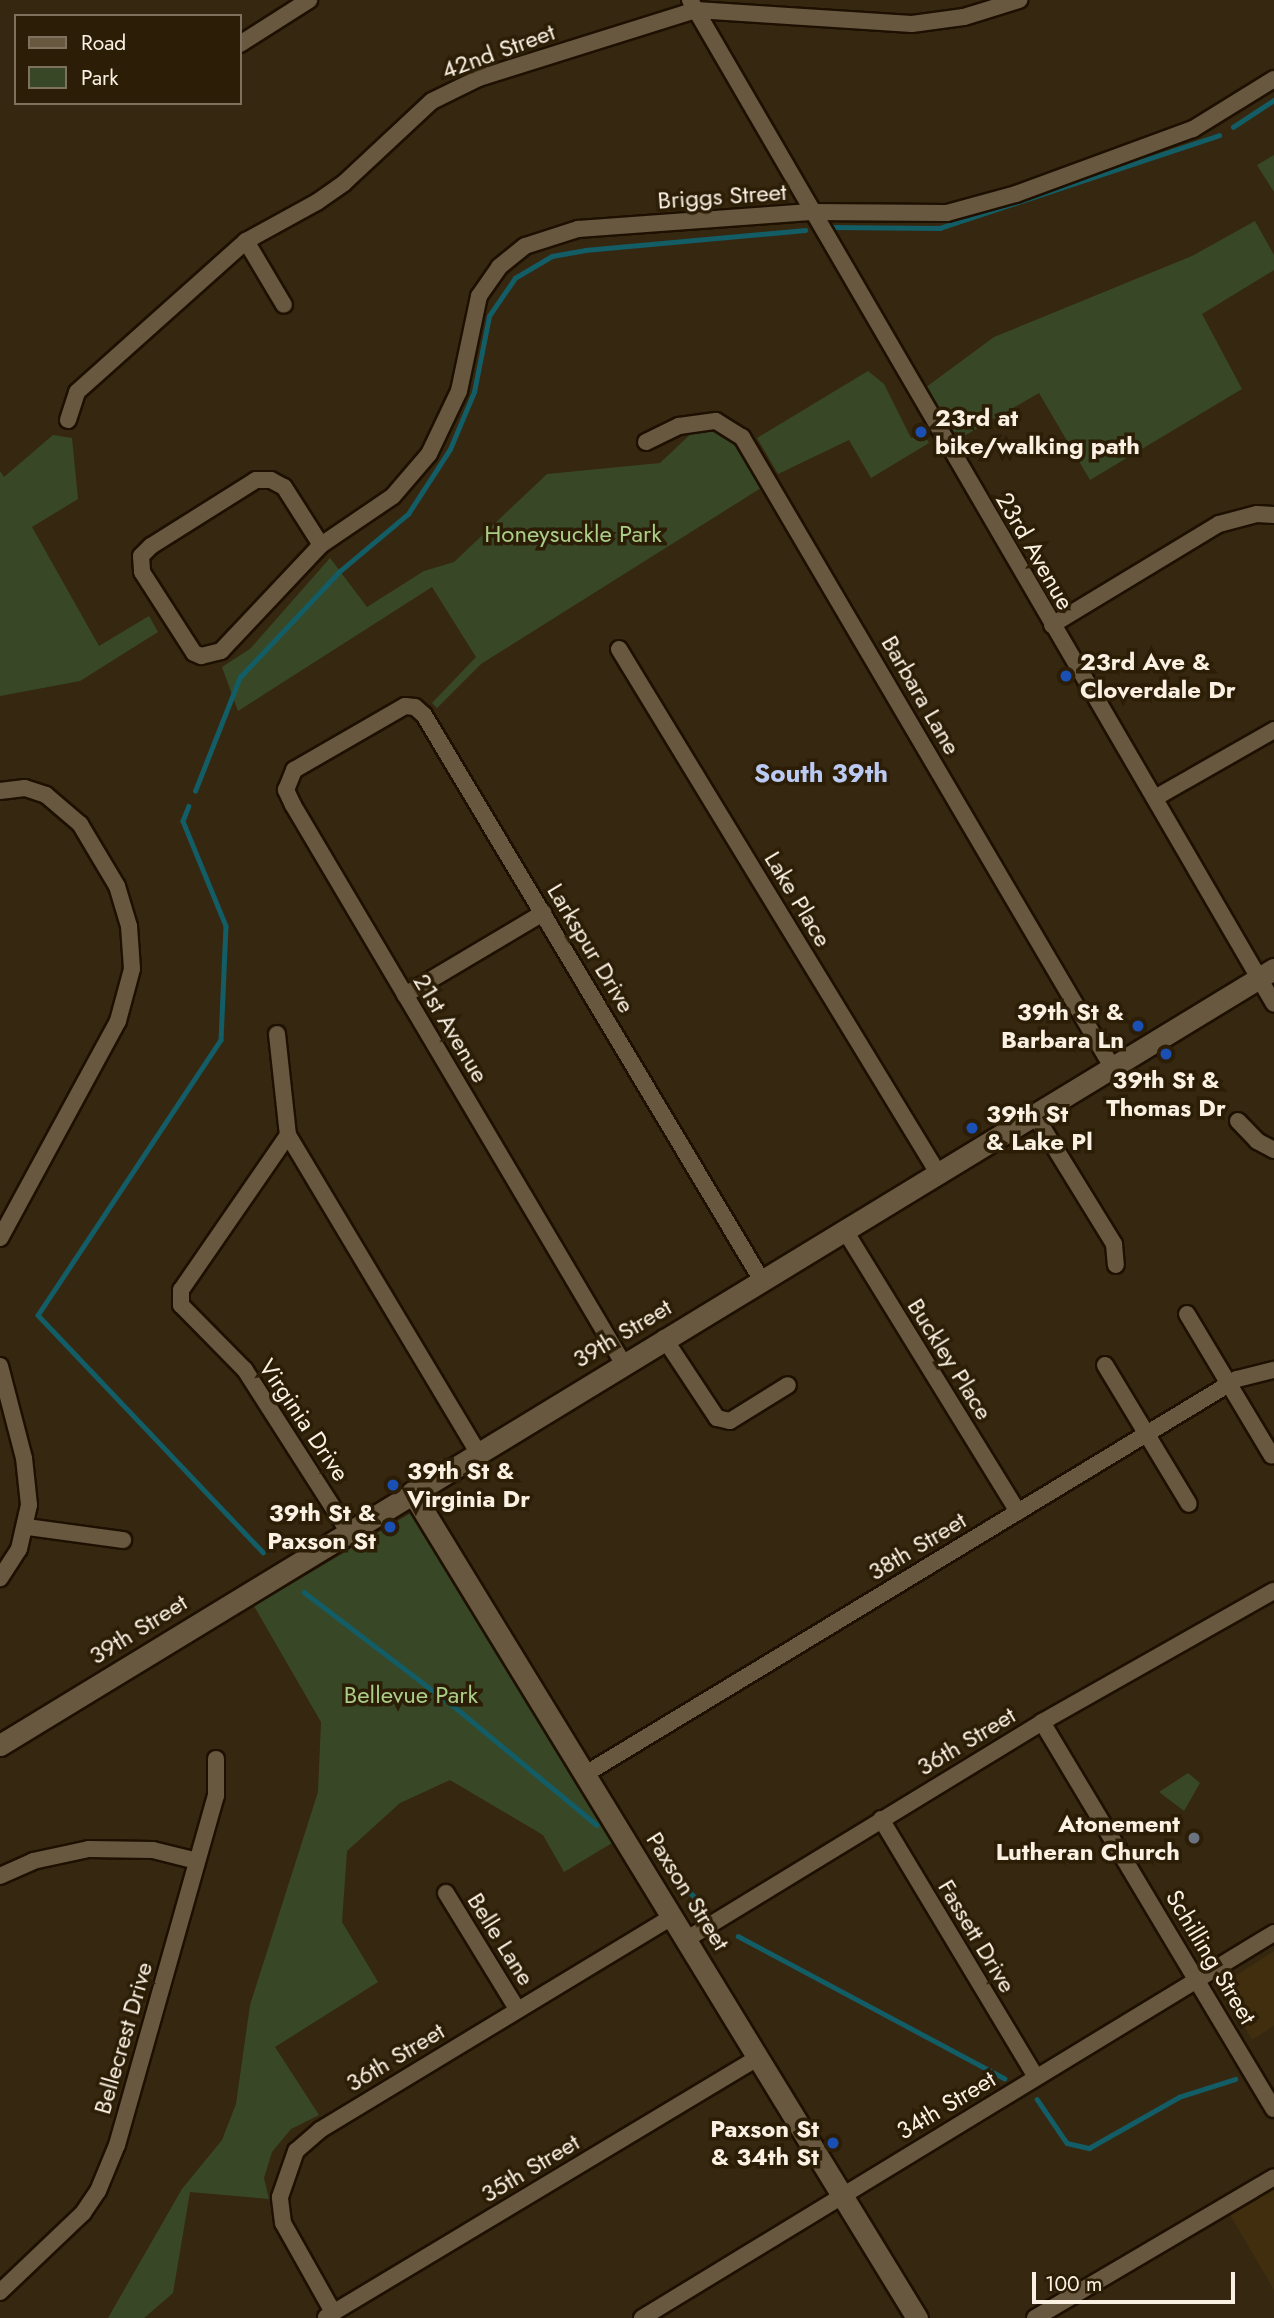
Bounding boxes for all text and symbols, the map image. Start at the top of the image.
legend [14,14,242,105]
street label: 42nd Street [437,17,559,85]
text: Road [81,28,126,58]
text: Park [81,63,118,93]
street label: Briggs Street [656,177,788,215]
place label: 23rd at bike/walking path [935,404,1140,460]
marker: 23rd at bike/walking path [913,424,929,440]
street label: 23rd Avenue [990,487,1080,615]
park label: Honeysuckle Park [484,520,662,548]
street label: Barbara Lane [875,630,967,760]
place label: 23rd Ave & Cloverdale Dr [1080,648,1236,704]
marker: 23rd Ave & Cloverdale Dr [1058,668,1074,684]
district label: South 39th [754,758,888,790]
street label: Lake Place [758,846,838,952]
street label: Larkspur Drive [541,878,641,1018]
street label: 21st Avenue [407,968,495,1088]
place label: 39th St & Barbara Ln [1001,998,1124,1054]
marker: 39th St & Barbara Ln [1130,1018,1146,1034]
marker: 39th St & Thomas Dr [1158,1046,1174,1062]
place label: 39th St & Thomas Dr [1106,1066,1226,1122]
place label: 39th St & Lake Pl [986,1100,1093,1156]
marker: 39th St & Lake Pl [964,1120,980,1136]
street label: 39th Street [568,1292,676,1374]
street label: Buckley Place [901,1293,999,1425]
street label: Virginia Drive [253,1354,355,1486]
place label: 39th St & Virginia Dr [407,1457,530,1513]
marker: 39th St & Virginia Dr [385,1477,401,1493]
place label: 39th St & Paxson St [267,1499,376,1555]
street label: 38th Street [863,1506,971,1586]
marker: 39th St & Paxson St [382,1519,398,1535]
street label: 39th Street [84,1588,192,1670]
park label: Bellevue Park [344,1681,478,1709]
street label: 36th Street [912,1700,1020,1782]
place label: Atonement Lutheran Church [996,1810,1180,1866]
street label: Paxson Street [640,1827,736,1955]
marker: Atonement Lutheran Church [1186,1830,1202,1846]
street label: Fassett Drive [932,1874,1022,1998]
street label: Schilling Street [1160,1885,1262,2029]
street label: Belle Lane [461,1887,541,1991]
street label: Bellecrest Drive [88,1959,158,2117]
street label: 36th Street [341,2016,449,2098]
street label: 34th Street [891,2064,1001,2146]
place label: Paxson St & 34th St [710,2115,819,2171]
street label: 35th Street [476,2127,584,2209]
marker: Paxson St & 34th St [825,2135,841,2151]
scale bar [1036,2258,1239,2302]
text: 100 m [1045,2269,1102,2299]

